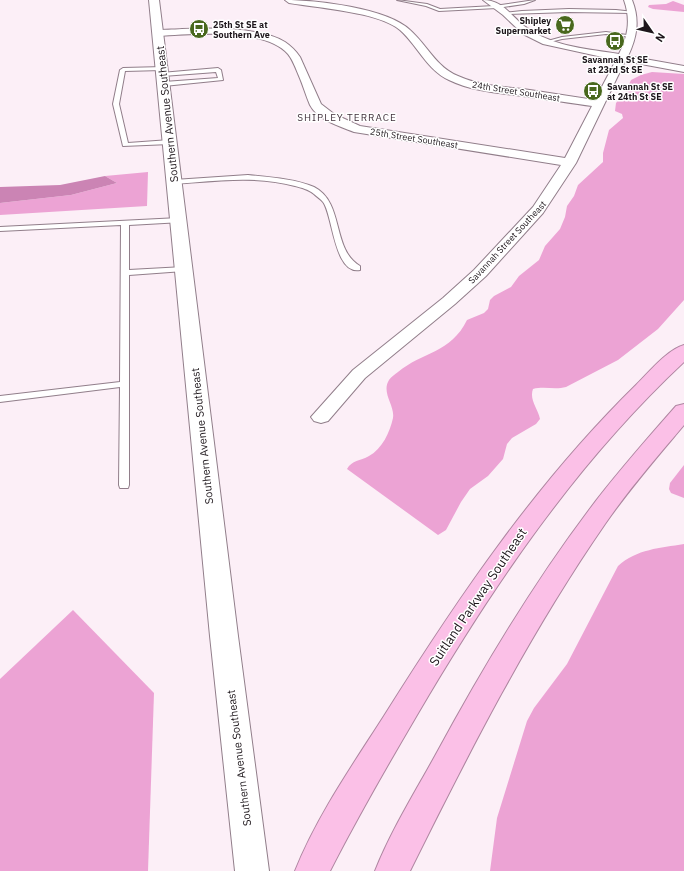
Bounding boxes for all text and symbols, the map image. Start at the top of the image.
north arrow [632,12,672,52]
supermarket icon: Shipley Supermarket [554,14,576,36]
place label: Shipley Supermarket [496,15,552,36]
bus stop icon: 25th St SE at Southern Ave [188,18,210,40]
place label: 25th St SE at Southern Ave [213,19,270,40]
bus stop icon: Savannah St SE at 23rd St SE [604,30,626,52]
text: N [652,30,668,45]
street label: Southern Avenue Southeast [153,45,181,183]
place label: Savannah St SE at 23rd St SE [582,54,648,75]
street label: 24th Street Southeast [471,79,561,103]
bus stop icon: Savannah St SE at 24th St SE [582,80,604,102]
place label: Savannah St SE at 24th St SE [607,81,673,102]
district label: SHIPLEY TERRACE [297,111,397,124]
street label: 25th Street Southeast [369,126,459,150]
street label: Savannah Street Southeast [466,198,548,286]
street label: Southern Avenue Southeast [188,367,216,505]
street label: Suitland Parkway Southeast [425,525,531,669]
street label: Southern Avenue Southeast [224,689,254,827]

